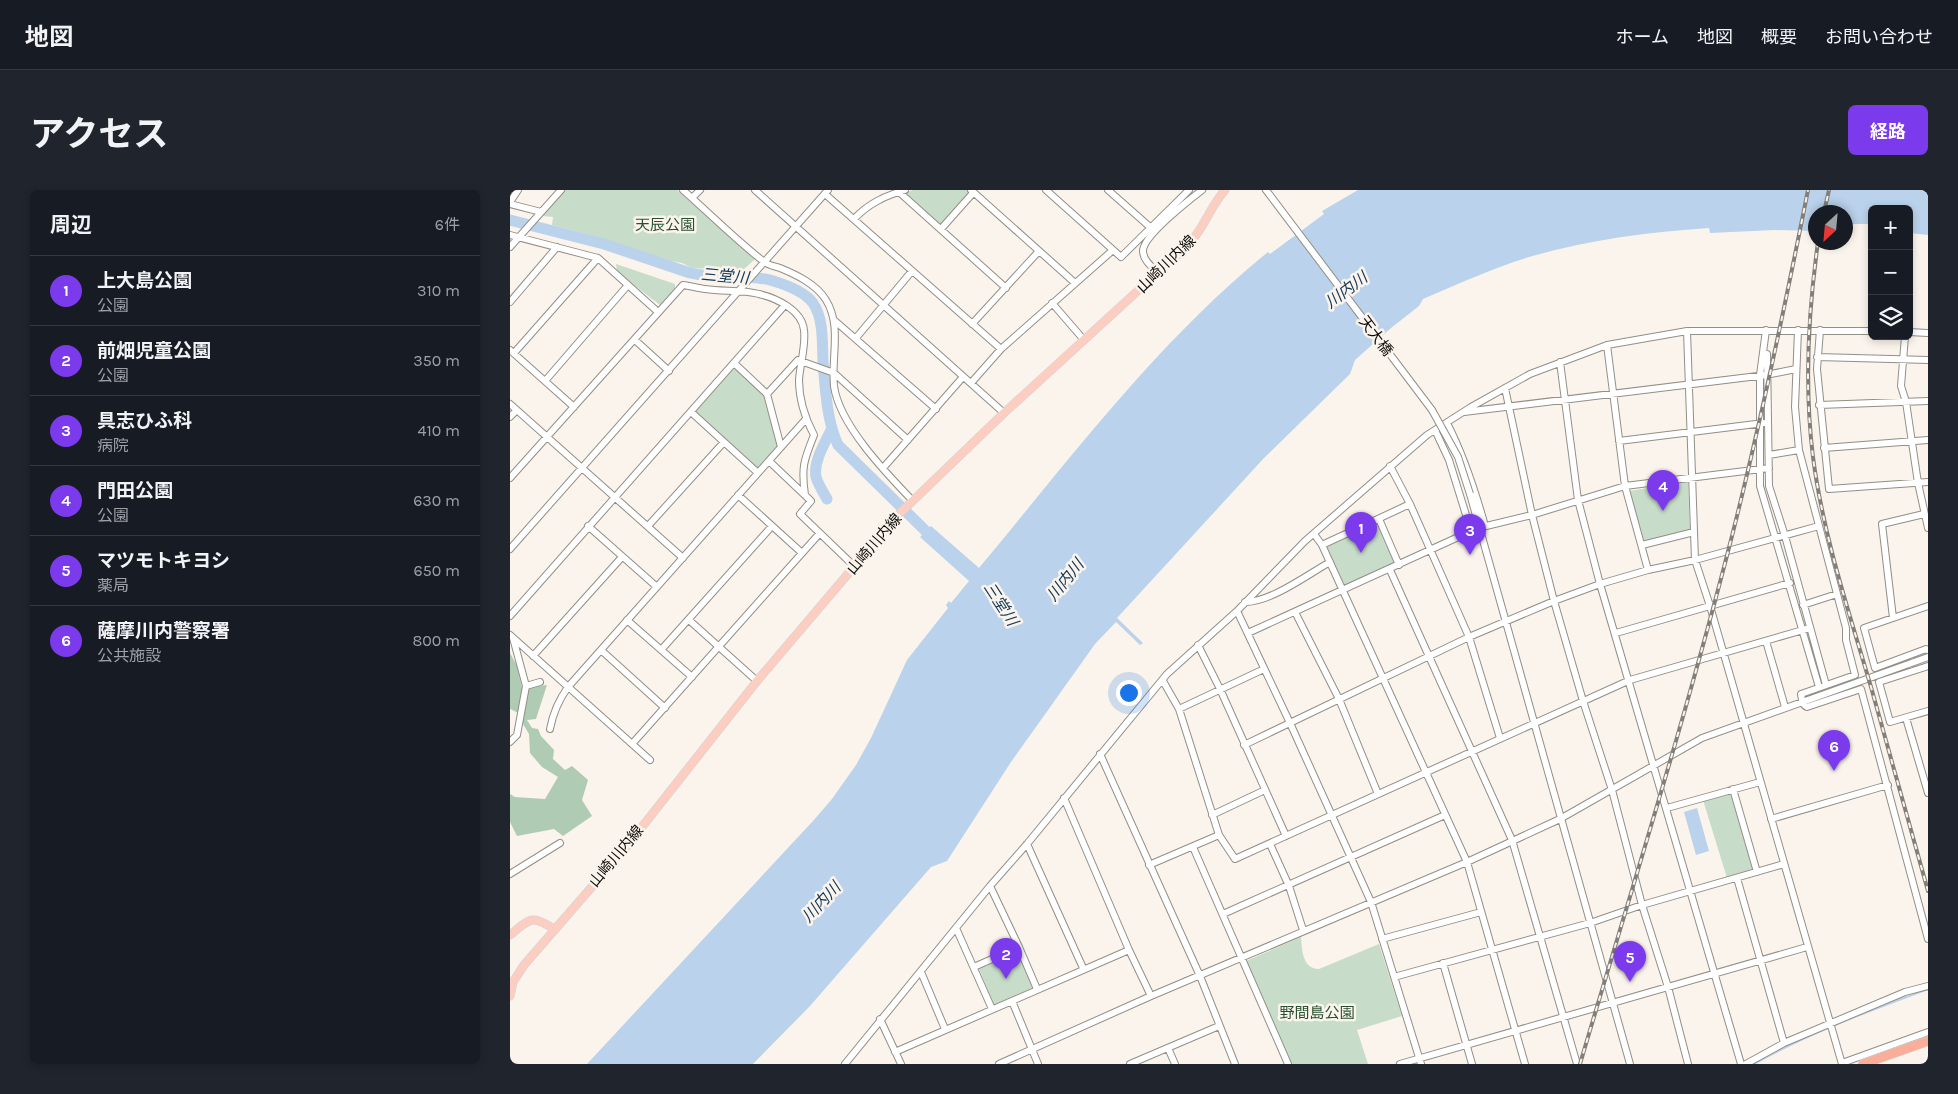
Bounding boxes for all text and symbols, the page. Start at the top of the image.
text: 地図 [25,23,73,51]
text: ホーム [1616,26,1669,48]
text: 地図 [1697,26,1733,48]
text: 概要 [1761,26,1797,48]
text: お問い合わせ [1825,26,1933,48]
button: 経路 [1848,105,1928,155]
text: アクセス [30,114,168,155]
north arrow [1808,205,1853,250]
map controls [1868,205,1913,340]
button: + [1868,205,1913,250]
text: 周辺 [50,213,92,237]
text: 6件 [435,215,460,234]
park label: 天辰公園 [635,216,695,234]
street label: 山崎川内線 [1133,231,1199,297]
button: − [1868,250,1913,295]
water label: 三堂川 [700,264,752,288]
water label: 川内川 [1321,267,1372,312]
text: 上大島公園 [97,270,192,292]
text: 1 [63,281,69,300]
text: 310 m [417,281,460,300]
button: layers [1868,295,1913,340]
text: 公園 [97,296,129,315]
street label: 天大橋 [1355,313,1397,359]
text: 前畑児童公園 [97,340,211,362]
text: 2 [61,351,71,370]
text: 350 m [413,351,460,370]
text: 公園 [97,366,129,385]
text: 具志ひふ科 [97,410,192,432]
text: 3 [61,421,71,440]
text: 410 m [418,421,460,440]
text: 病院 [97,436,129,455]
pin: 4 [1647,470,1679,511]
text: 門田公園 [97,480,173,502]
text: 4 [61,491,71,510]
text: 630 m [413,491,460,510]
text: 公園 [97,506,129,525]
street label: 山崎川内線 [843,510,905,578]
pin: 1 [1345,512,1377,553]
pin: 3 [1454,514,1486,555]
text: マツモトキヨシ [97,550,230,572]
water label: 川内川 [1043,554,1089,605]
text: 5 [61,561,71,580]
text: 650 m [414,561,460,580]
text: 薬局 [97,576,129,595]
water label: 三堂川 [980,579,1023,631]
text: 薩摩川内警察署 [97,620,230,642]
text: 6 [61,631,71,650]
text: 800 m [412,631,460,650]
text: 公共施設 [97,646,161,665]
your location [1116,680,1142,706]
pin: 6 [1818,730,1850,771]
street label: 山崎川内線 [585,821,647,891]
water label: 川内川 [798,877,846,926]
pin: 2 [990,938,1022,979]
pin: 5 [1614,941,1646,982]
park label: 野間島公園 [1279,1004,1355,1022]

